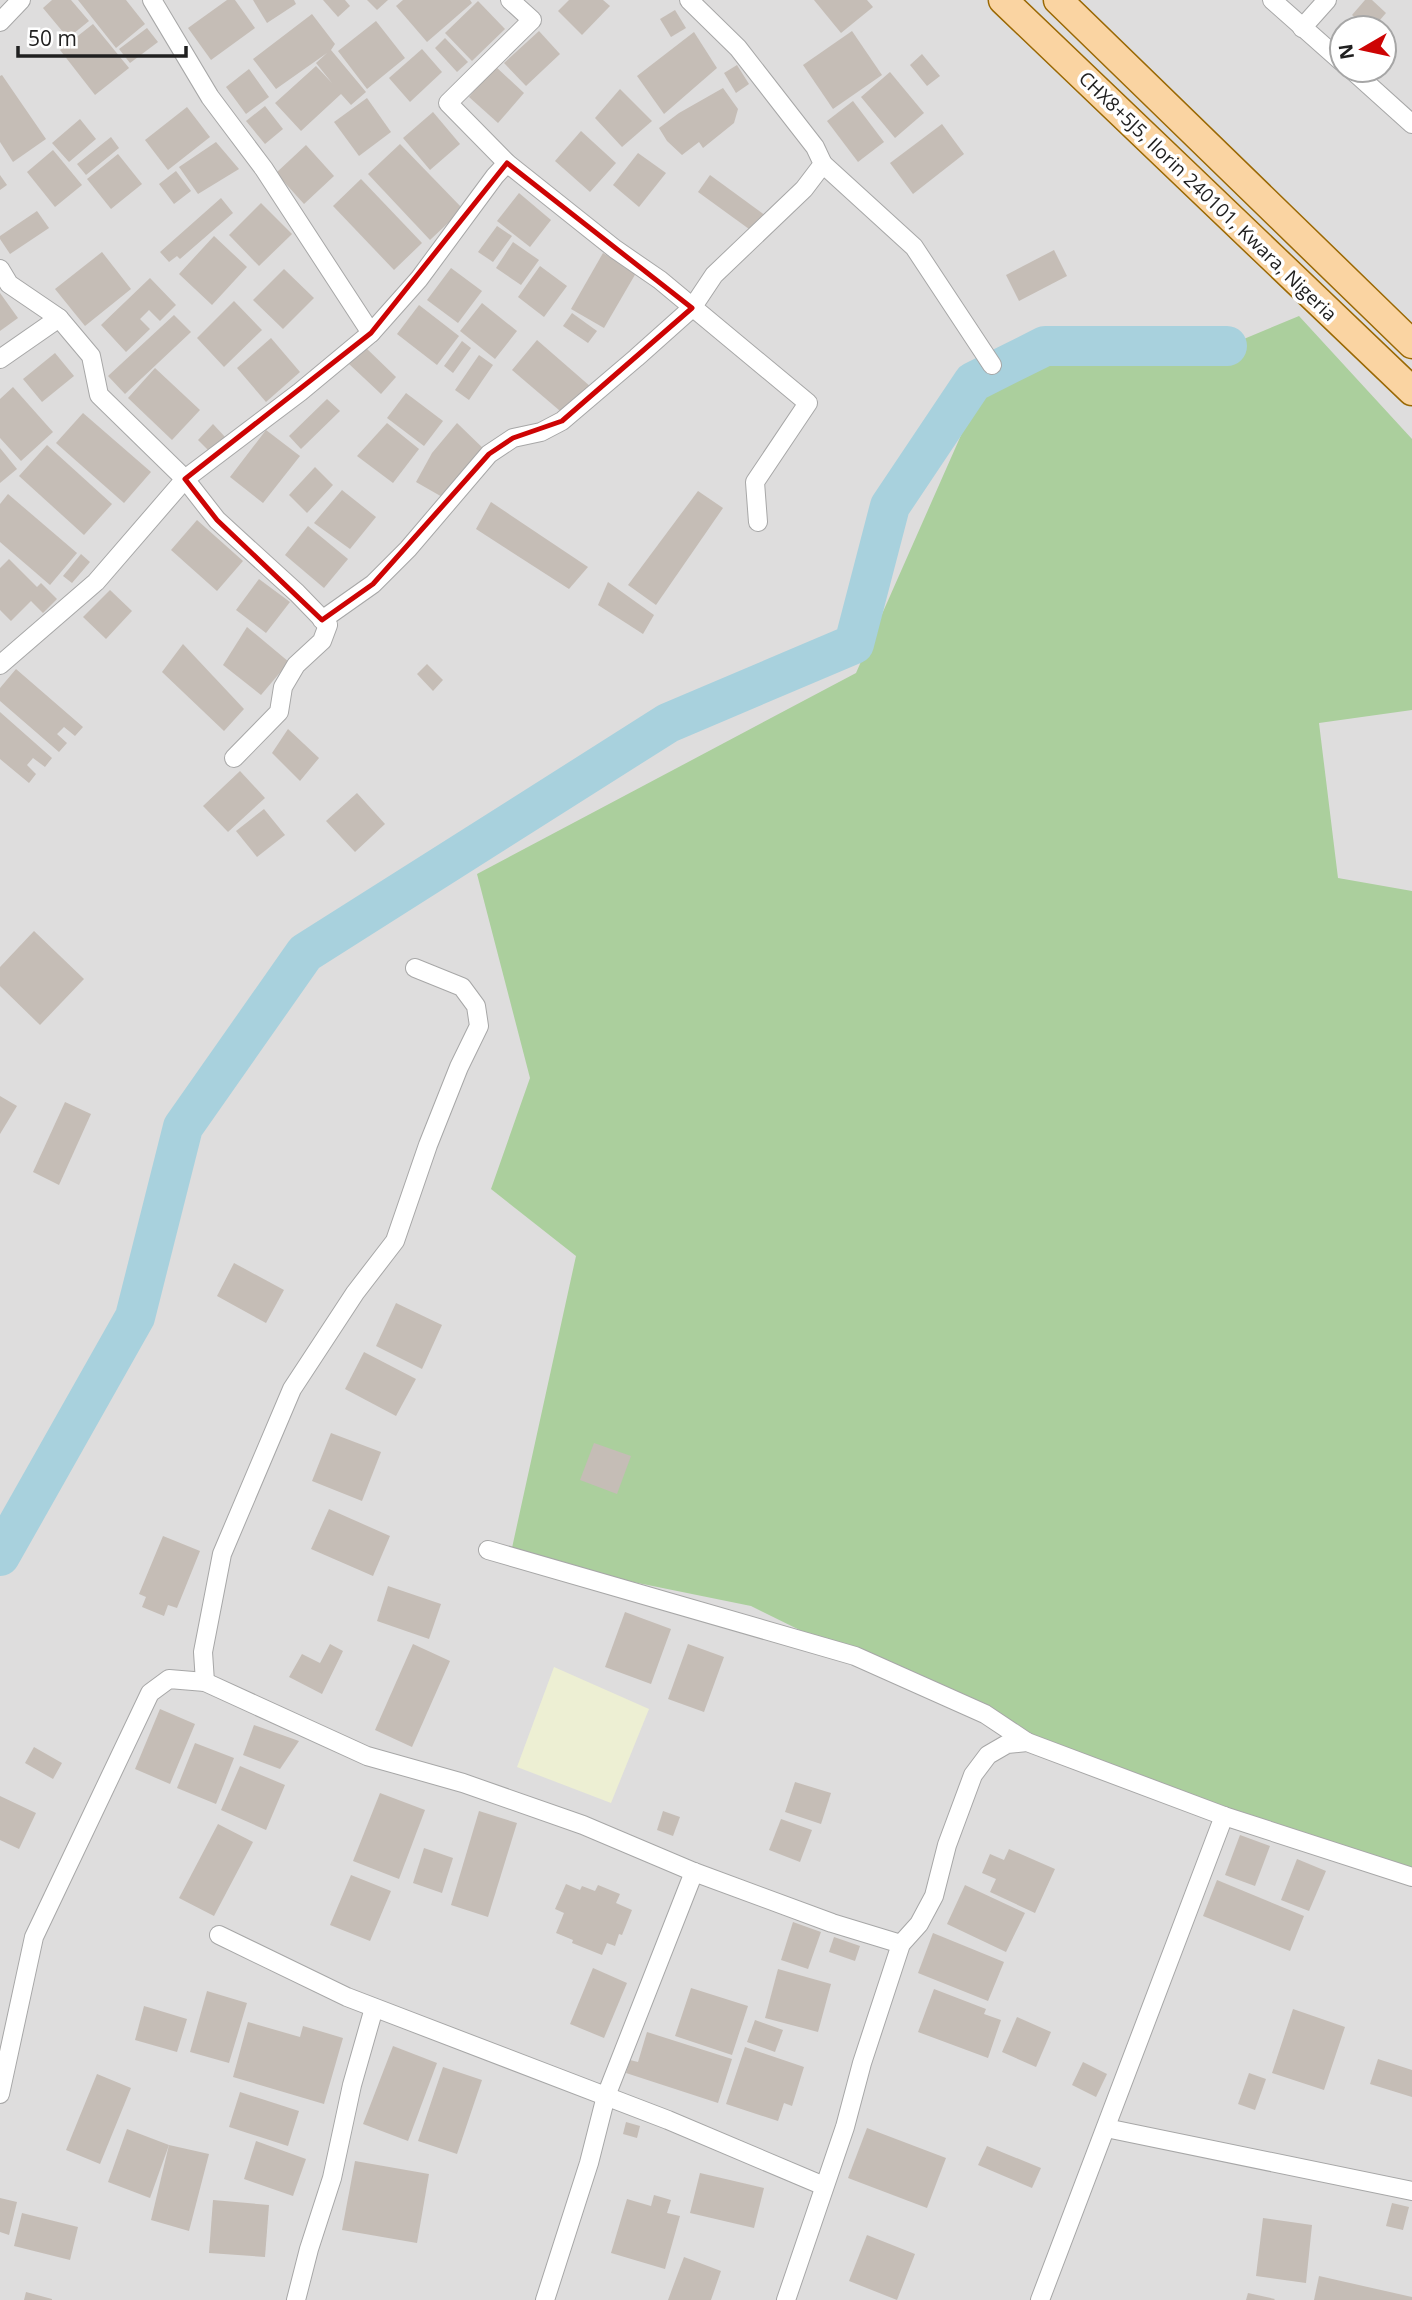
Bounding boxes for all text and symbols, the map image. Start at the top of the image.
scale bar [18,14,186,58]
north arrow [1328,14,1398,84]
text: 50 m [28,24,77,52]
text: N [1332,42,1360,61]
street label: CHX8+5J5, Ilorin 240101, Kwara, Nigeria [1073,65,1343,327]

